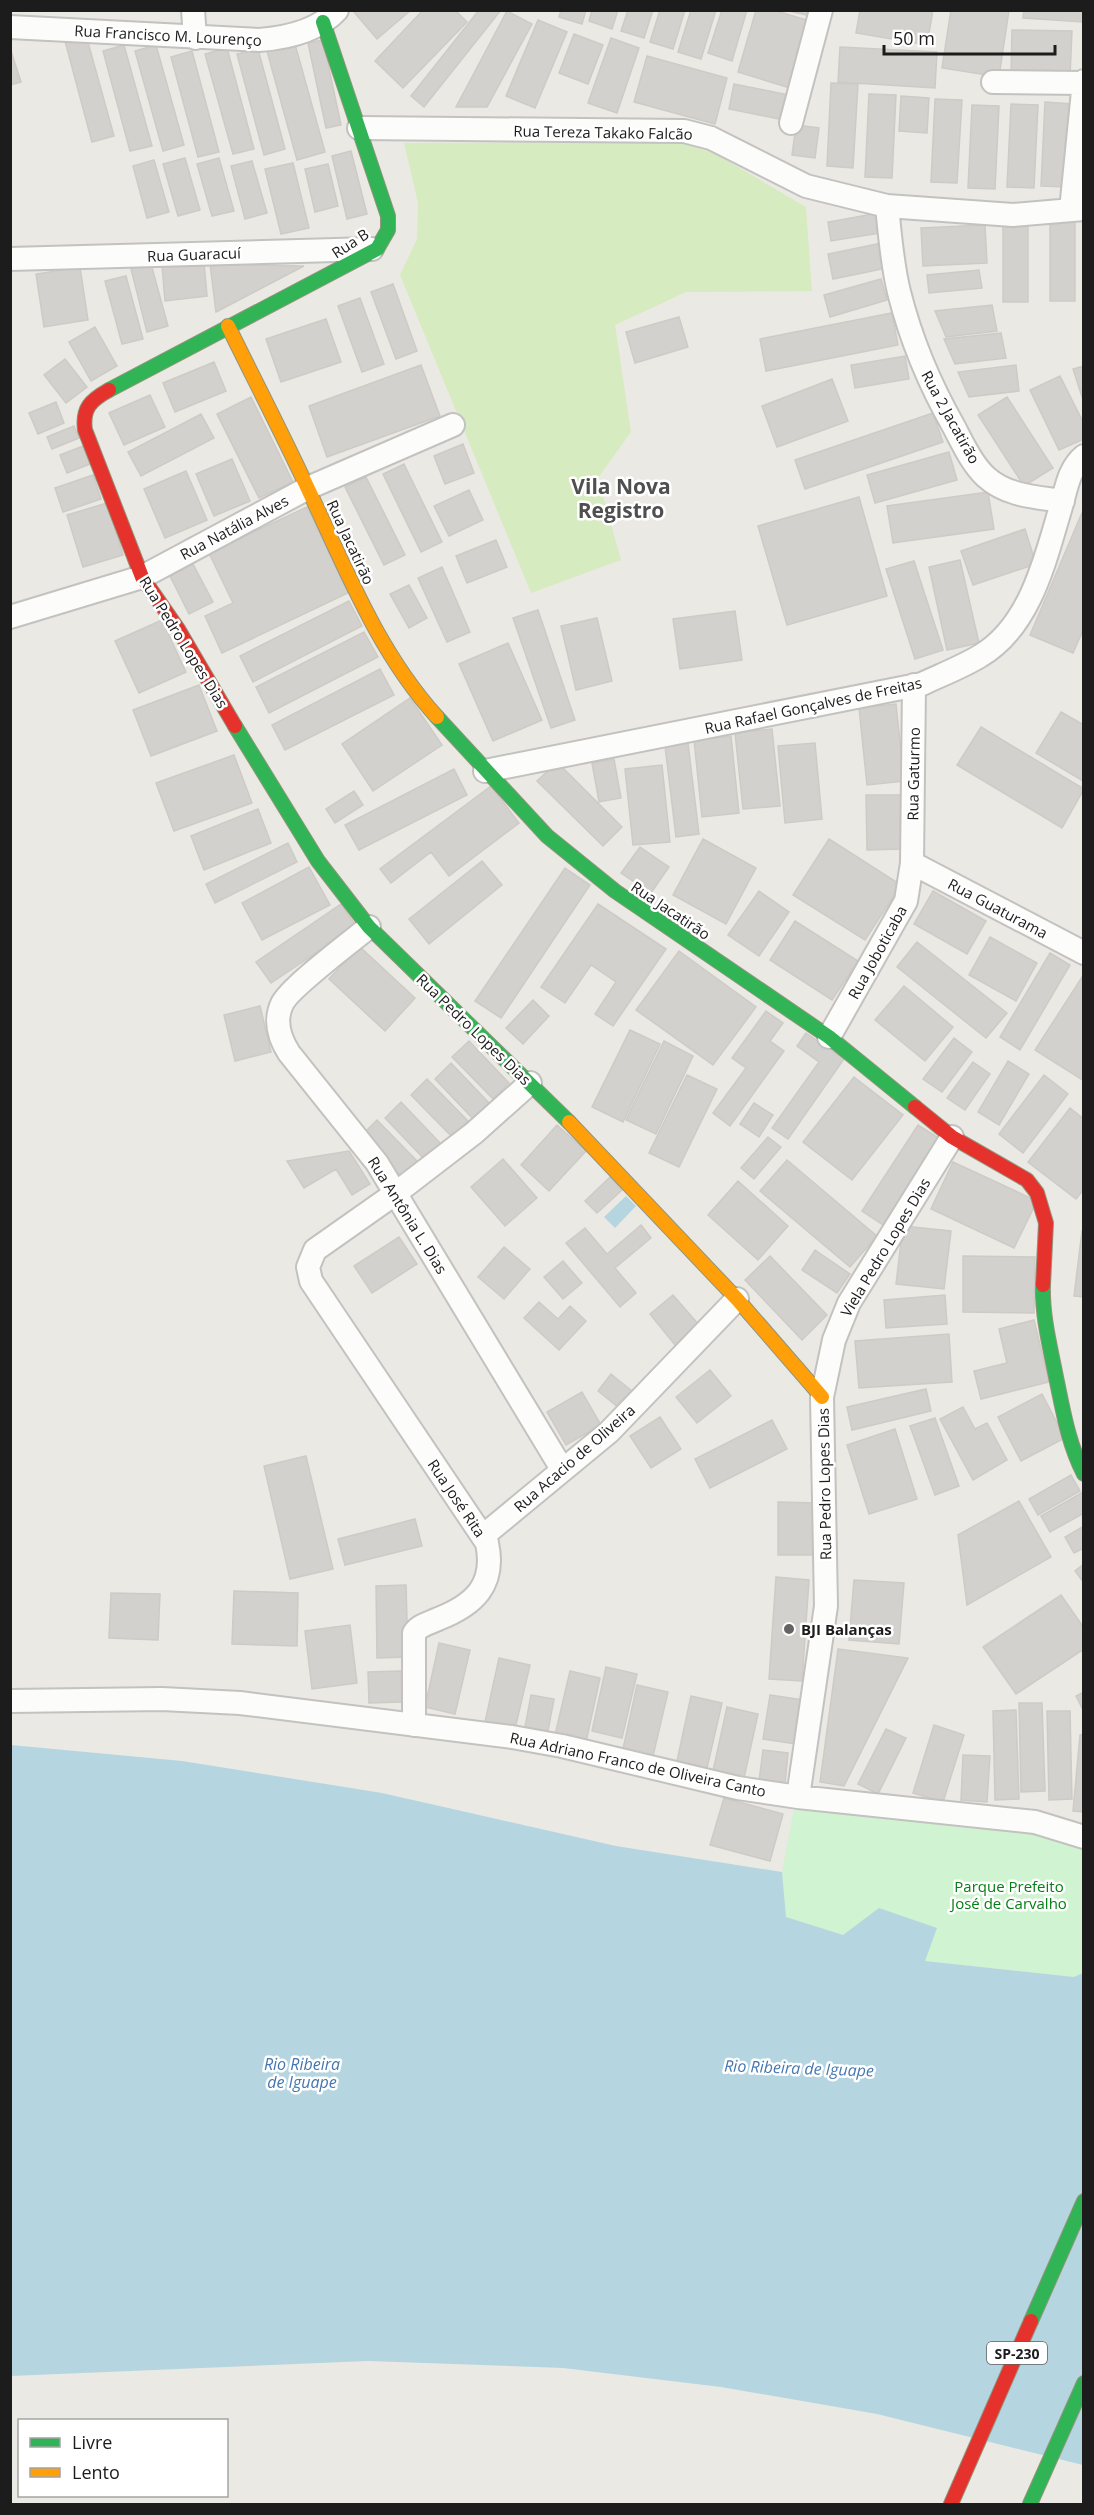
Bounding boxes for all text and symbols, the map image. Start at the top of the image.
scale bar [884,18,1055,56]
street label: Rua Francisco M. Lourenço [74,20,262,50]
text: 50 m [893,26,935,50]
street label: Rua Tereza Takako Falcão [513,120,693,144]
street label: Rua B [328,224,372,262]
street label: Rua Guaracuí [147,242,242,266]
street label: Rua 2 Jacatirão [917,367,985,467]
district label: Vila Nova Registro [571,472,671,524]
street label: Rua Natália Alves [176,490,292,564]
street label: Rua Jacatirão [323,496,379,588]
street label: Rua Pedro Lopes Dias [135,572,233,712]
street label: Rua Rafael Gonçalves de Freitas [703,672,923,738]
street label: Rua Gaturmo [902,727,924,821]
street label: Rua Guaturama [945,873,1051,943]
street label: Rua Jacatirão [628,876,714,944]
street label: Rua Joboticaba [843,902,911,1002]
street label: Rua Pedro Lopes Dias [412,969,536,1089]
street label: Rua Antônia L. Dias [364,1153,452,1277]
street label: Viela Pedro Lopes Dias [836,1174,934,1320]
street label: Rua Acacio de Oliveira [509,1400,639,1516]
street label: Rua Pedro Lopes Dias [813,1408,835,1560]
street label: Rua José Rita [424,1455,490,1541]
place label: BJI Balanças [801,1619,892,1639]
marker: BJI Balanças [782,1622,796,1636]
street label: Rua Adriano Franco de Oliveira Canto [508,1727,768,1801]
park label: Parque Prefeito José de Carvalho [949,1876,1067,1913]
water label: Rio Ribeira de Iguape [264,2053,340,2093]
water label: Rio Ribeira de Iguape [724,2054,874,2082]
road number: SP-230 [987,2342,1047,2364]
legend [18,2419,228,2497]
text: Livre [72,2430,112,2454]
text: Lento [72,2460,120,2484]

